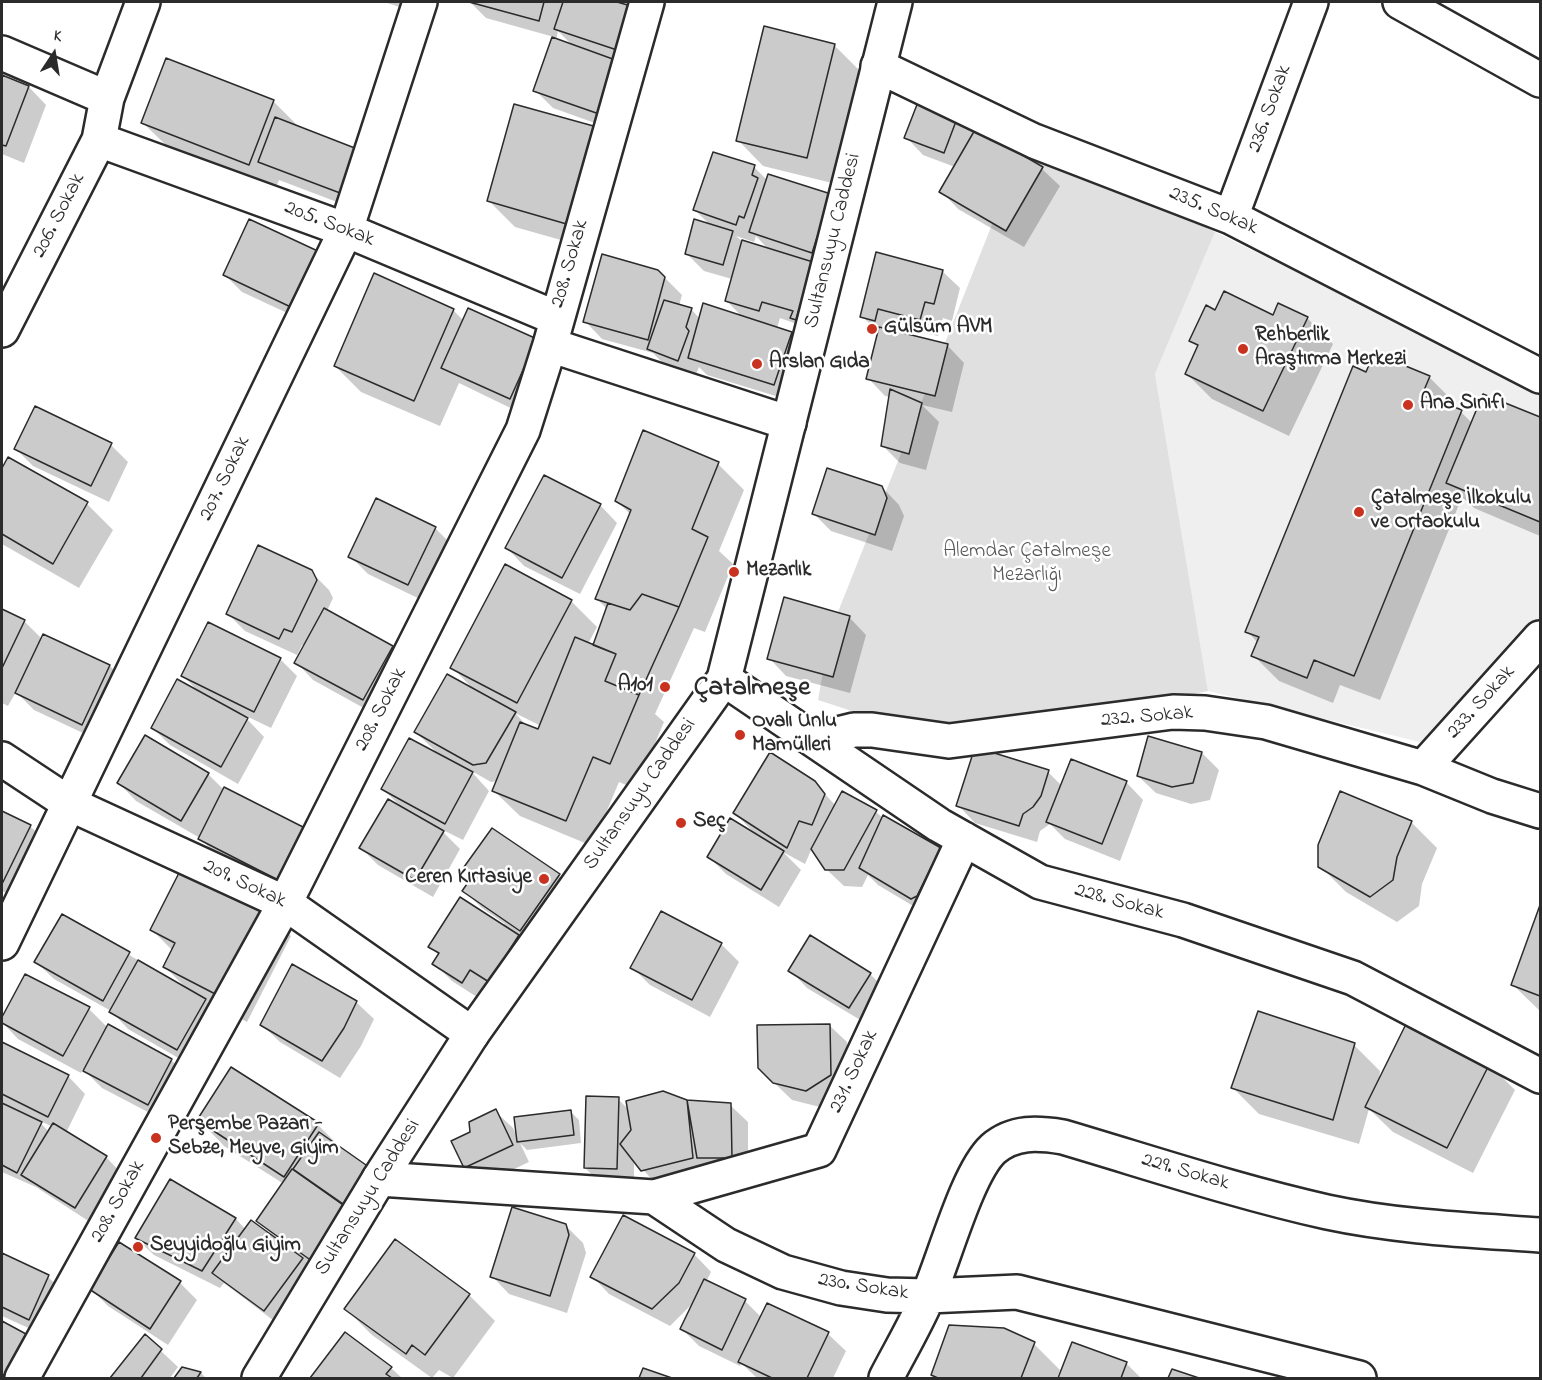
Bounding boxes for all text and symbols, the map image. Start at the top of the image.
north arrow [24,24,84,84]
text: K [51,24,64,49]
street label: 236. Sokak [1244,62,1298,156]
street label: Sultansuyu Caddesi [800,151,868,331]
street label: 206. Sokak [28,169,92,263]
street label: 235. Sokak [1165,182,1261,242]
street label: 205. Sokak [280,196,378,254]
street label: 208. Sokak [546,217,596,311]
place label: Gülsüm AVM [884,316,992,342]
marker: Gülsüm AVM [865,322,879,336]
place label: Rehberlik Araştırma Merkezi [1255,324,1407,374]
marker: Rehberlik Araştırma Merkezi [1236,342,1250,356]
place label: Arslan Gıda [769,351,870,377]
marker: Arslan Gıda [750,357,764,371]
place label: Ana Sınıfı [1420,392,1505,418]
marker: Ana Sınıfı [1401,398,1415,412]
street label: 207. Sokak [195,432,257,526]
place label: Çatalmeşe İlkokulu ve Ortaokulu [1371,487,1531,537]
marker: Çatalmeşe İlkokulu ve Ortaokulu [1352,505,1366,519]
park label: Alemdar Çatalmeşe Mezarlığı [943,540,1111,590]
place label: Mezarlık [746,559,811,585]
marker: Mezarlık [727,565,741,579]
street label: 233. Sokak [1442,661,1522,745]
street label: 208. Sokak [350,664,414,756]
place label: A101 [618,674,653,700]
district label: Çatalmeşe [694,674,810,706]
marker: A101 [658,680,672,694]
street label: 232. Sokak [1100,701,1194,735]
place label: Ovalı Unlu Mamülleri [752,710,837,760]
street label: Sultansuyu Caddesi [579,714,703,876]
marker: Ovalı Unlu Mamülleri [733,728,747,742]
place label: Seç [693,810,725,836]
marker: Seç [674,816,688,830]
street label: 209. Sokak [198,855,290,915]
place label: Ceren Kırtasiye [405,866,532,892]
marker: Ceren Kırtasiye [537,872,551,886]
street label: 228. Sokak [1071,879,1167,927]
street label: 231. Sokak [825,1026,885,1118]
place label: Perşembe Pazarı - Sebze, Meyve, Giyim [168,1113,339,1163]
street label: Sultansuyu Caddesi [311,1115,427,1281]
marker: Perşembe Pazarı - Sebze, Meyve, Giyim [149,1131,163,1145]
street label: 229. Sokak [1138,1148,1232,1198]
street label: 208. Sokak [86,1156,152,1248]
place label: Seyyidoğlu Giyim [150,1234,301,1260]
marker: Seyyidoğlu Giyim [131,1240,145,1254]
street label: 230. Sokak [816,1268,910,1308]

